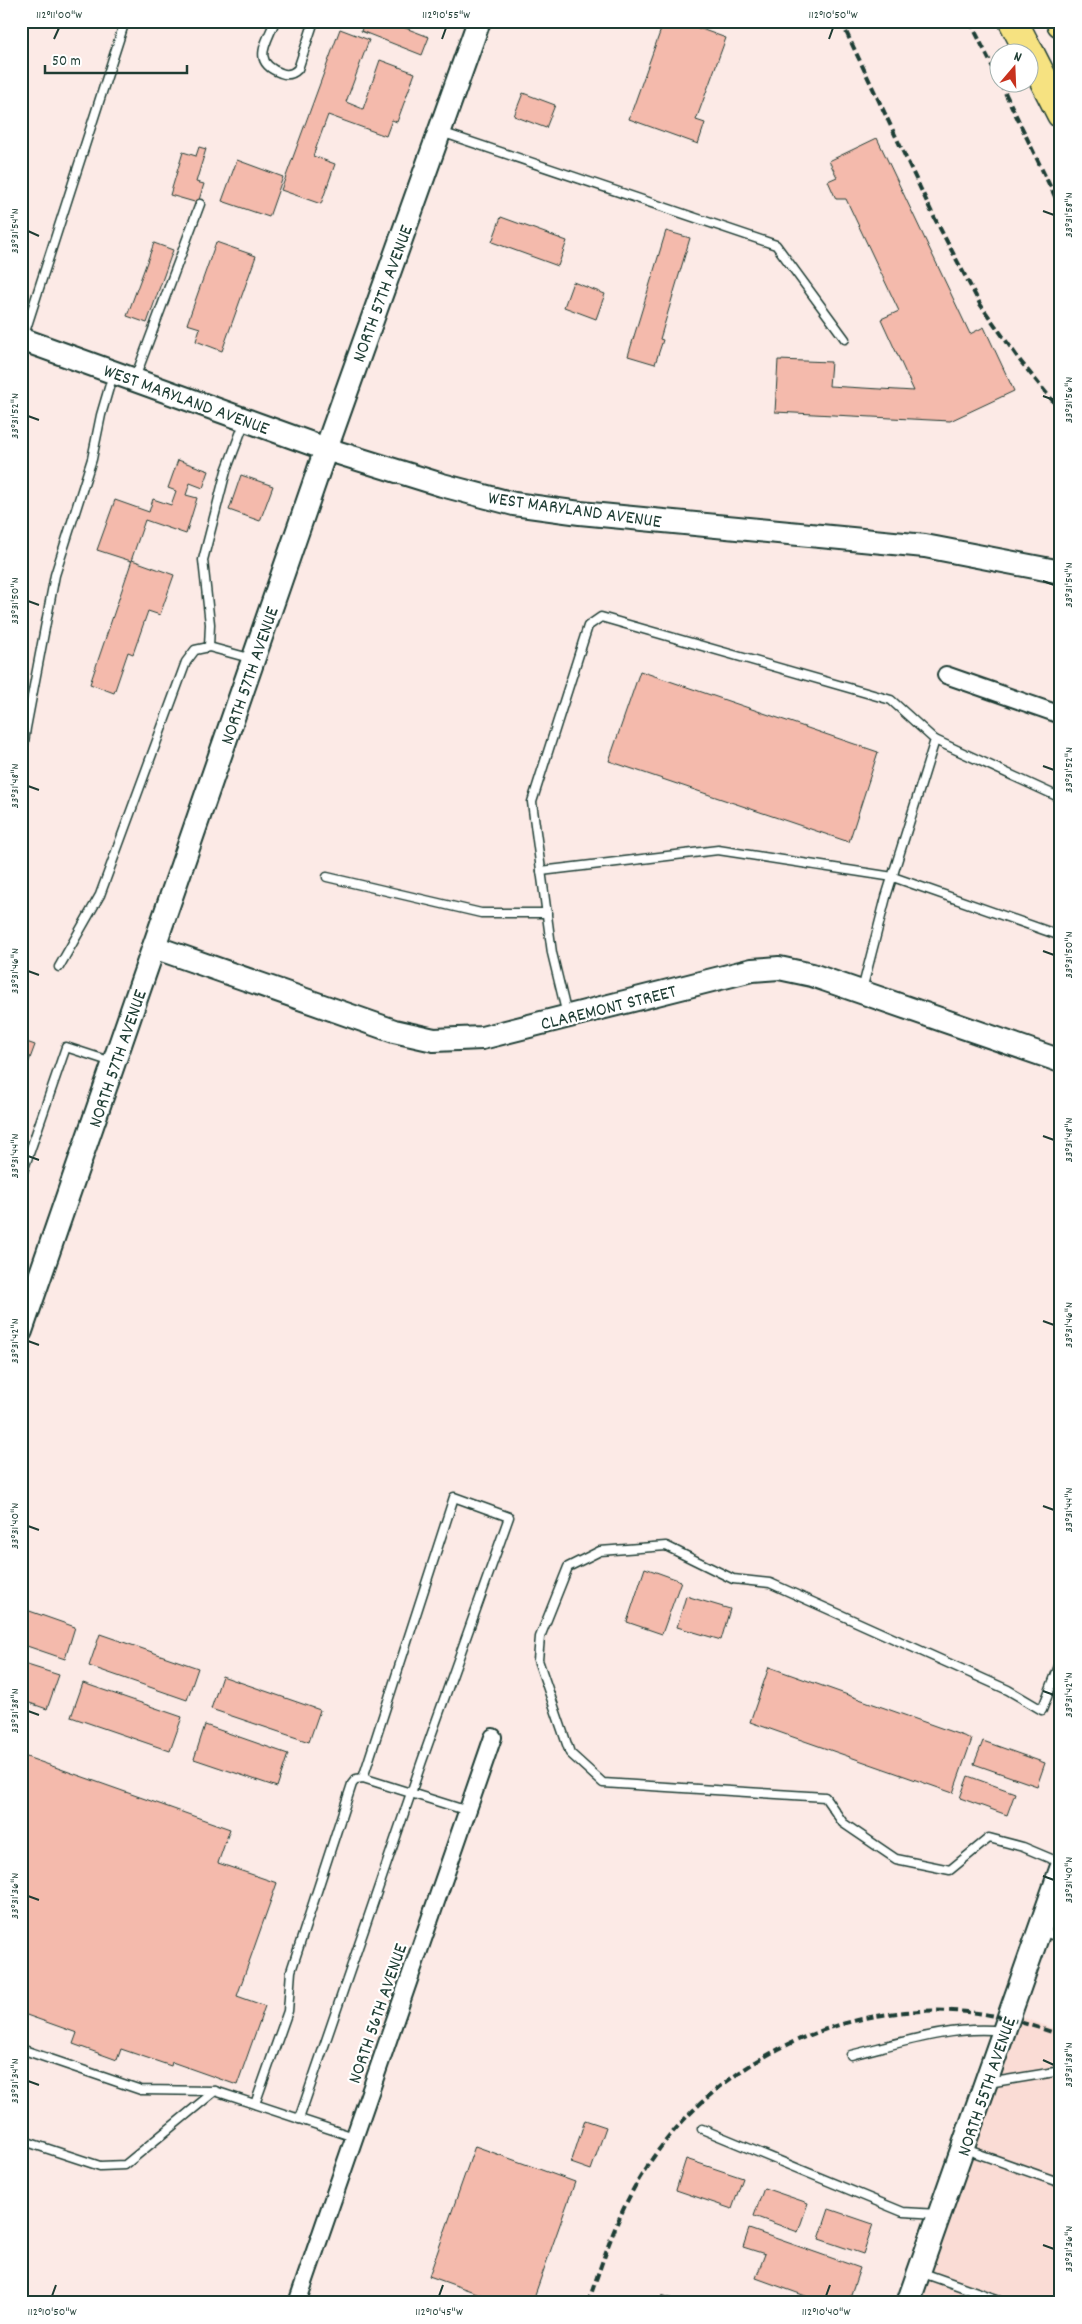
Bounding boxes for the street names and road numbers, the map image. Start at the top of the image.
street label: NORTH 57TH AVENUE [347,221,422,367]
street label: WEST MARYLAND AVENUE [99,359,273,444]
street label: WEST MARYLAND AVENUE [486,486,663,537]
street label: NORTH 57TH AVENUE [215,603,288,749]
street label: CLAREMONT STREET [538,979,680,1039]
street label: NORTH 57TH AVENUE [83,986,156,1132]
street label: NORTH 56TH AVENUE [343,1940,416,2088]
street label: NORTH 55TH AVENUE [952,2013,1025,2160]

